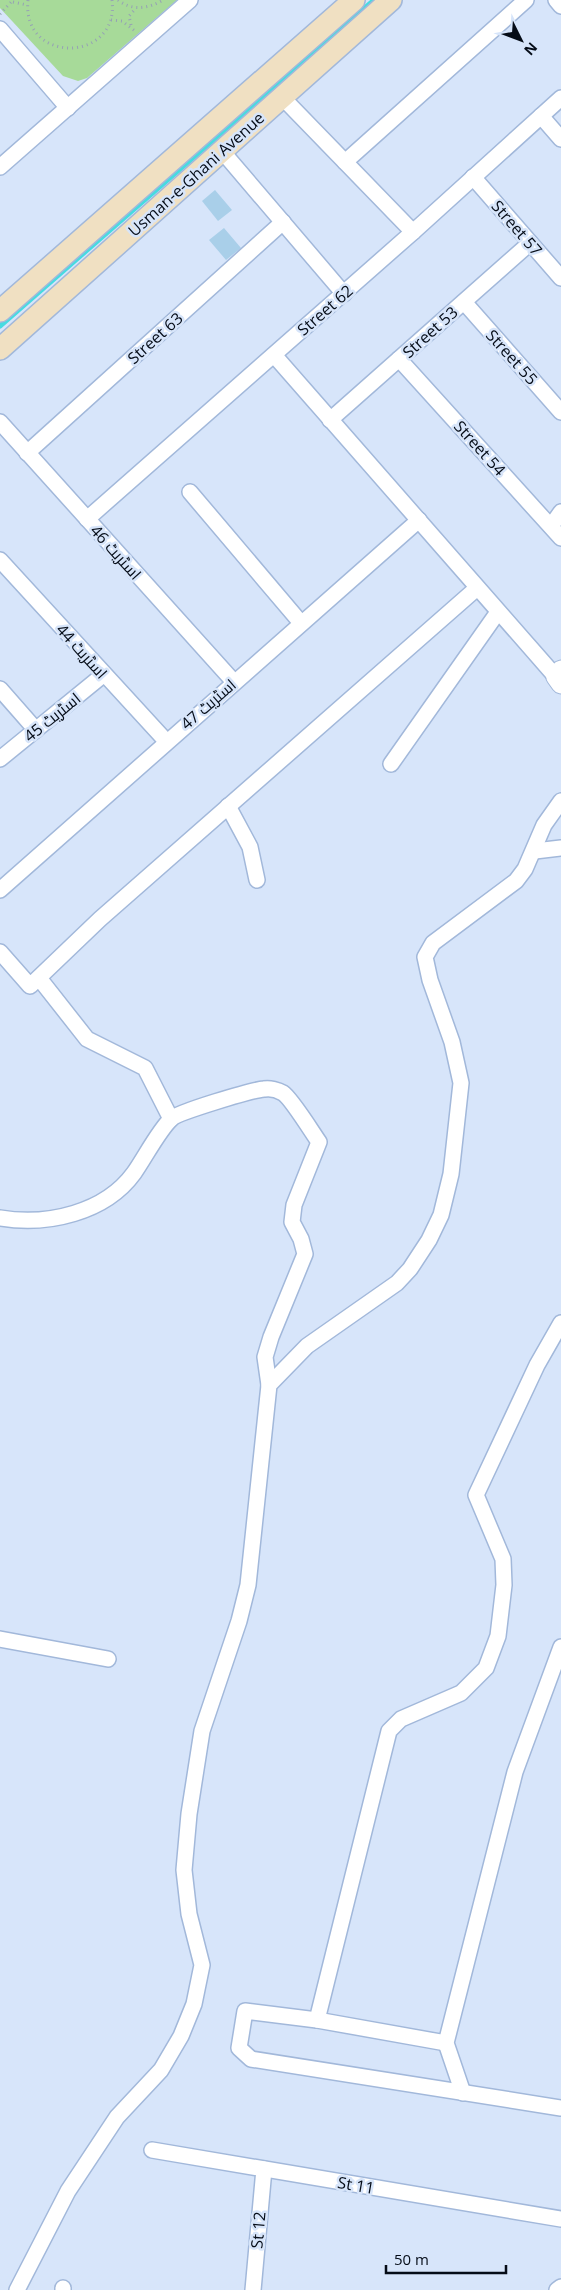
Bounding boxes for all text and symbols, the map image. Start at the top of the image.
north arrow [496,15,546,65]
text: N [520,38,542,60]
street label: Usman-e-Ghani Avenue [123,107,269,241]
street label: Street 57 [487,195,547,261]
street label: Street 62 [292,280,358,340]
street label: Street 53 [398,301,462,363]
street label: Street 63 [123,307,187,369]
street label: Street 55 [481,325,543,389]
street label: Street 54 [449,416,511,480]
street label: اسٹریٹ 46 [85,520,147,584]
street label: اسٹریٹ 44 [51,619,113,683]
street label: اسٹریٹ 47 [176,674,240,734]
street label: اسٹریٹ 45 [19,687,85,747]
street label: St 11 [336,2171,376,2199]
street label: St 12 [245,2211,271,2249]
scale bar [386,2242,506,2274]
text: 50 m [394,2249,429,2269]

